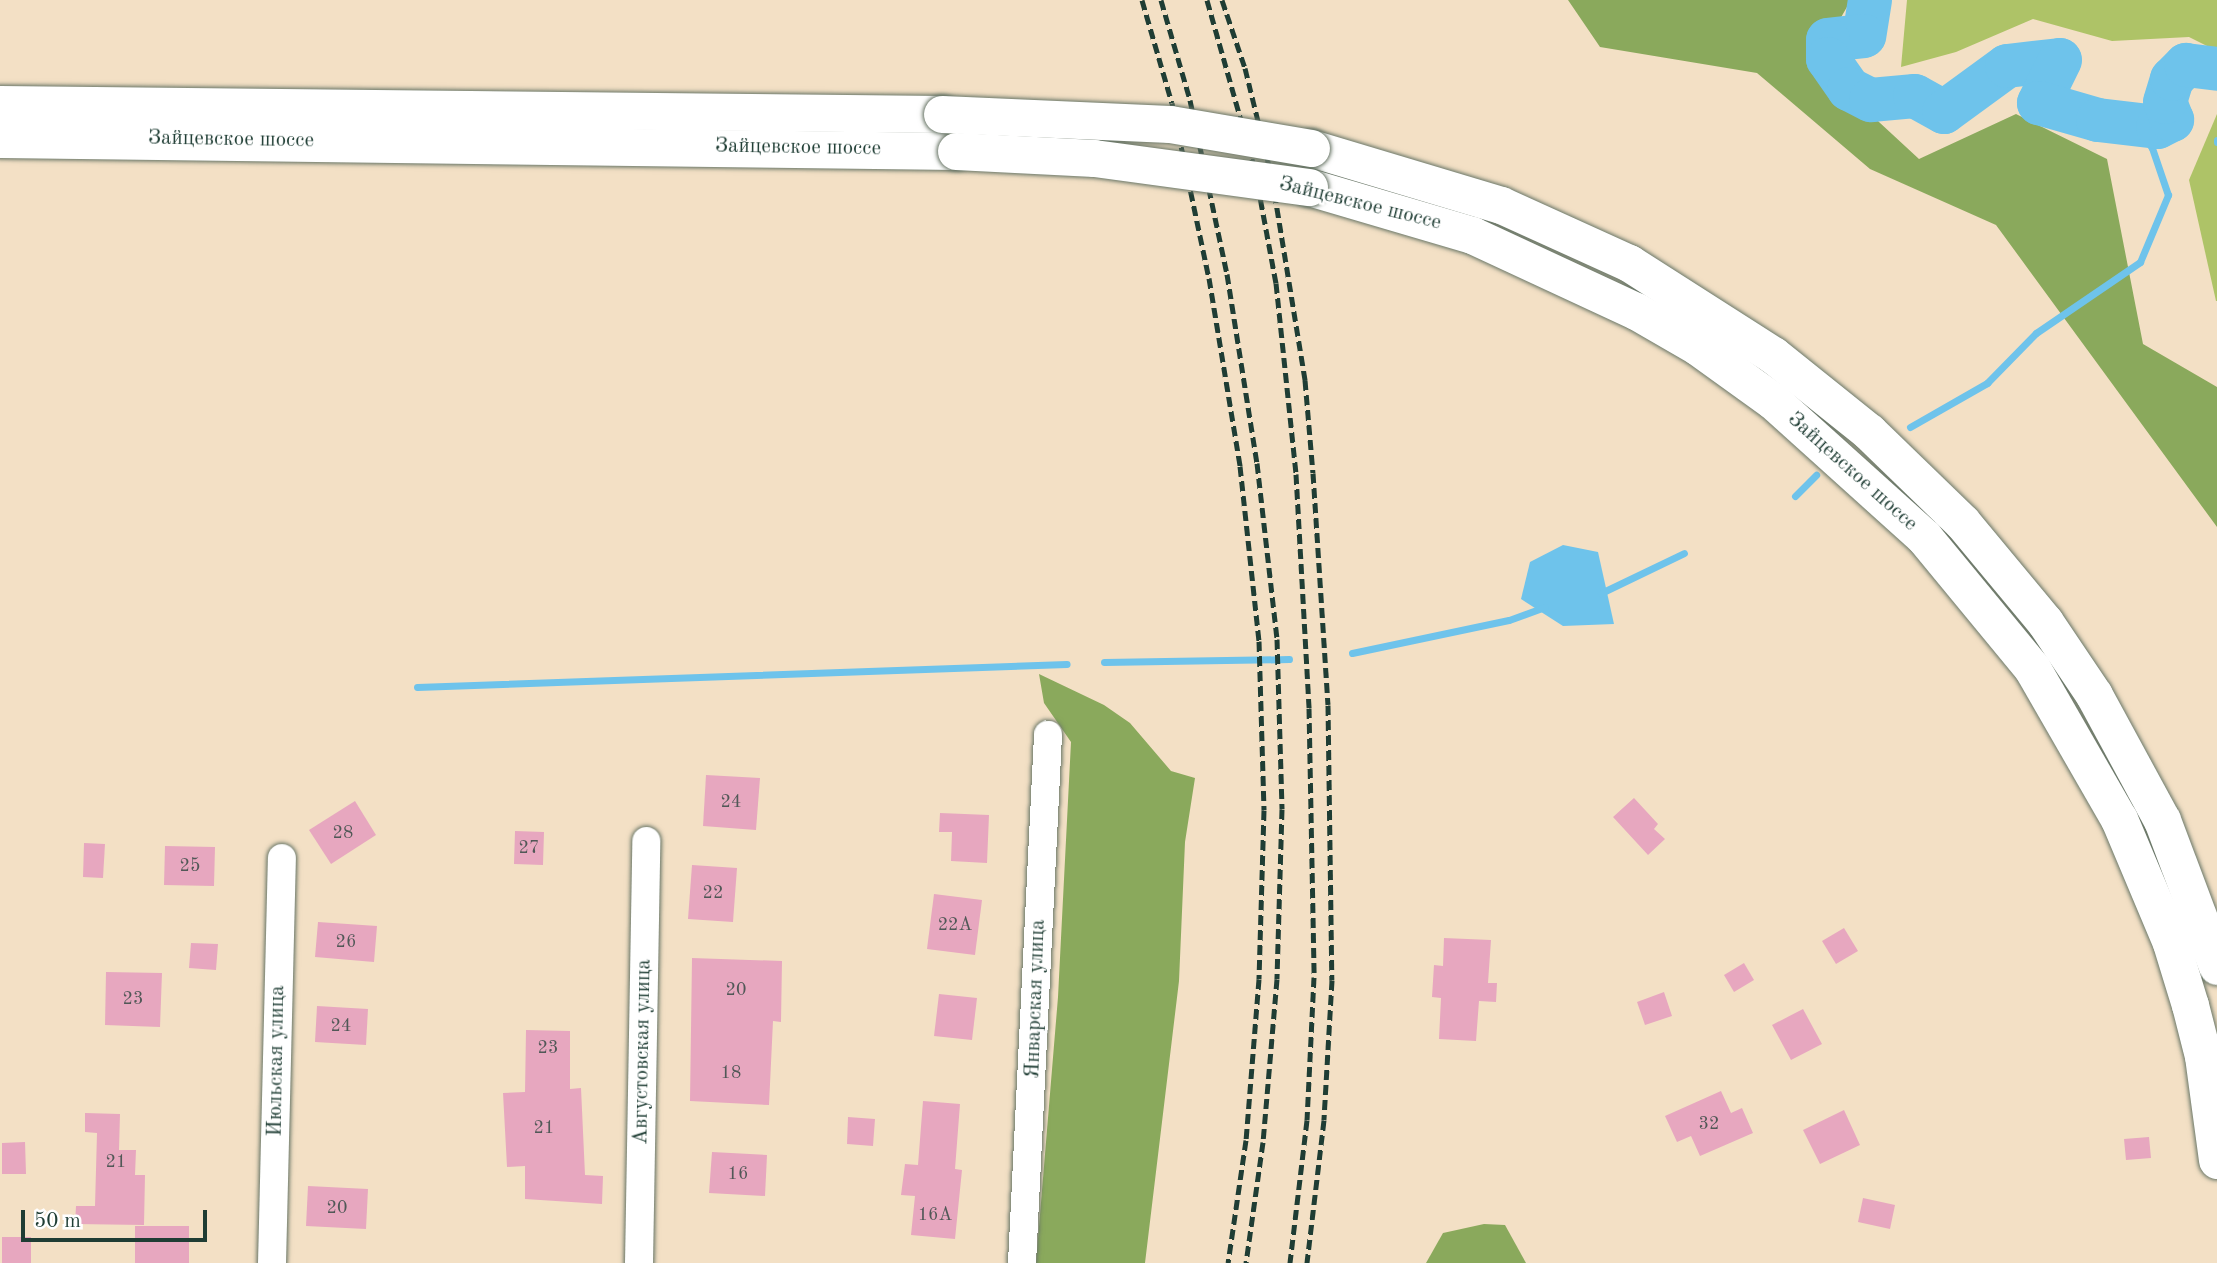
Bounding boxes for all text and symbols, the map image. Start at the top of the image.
street label: Зайцевское шоссе [148,126,314,154]
street label: Зайцевское шоссе [715,134,881,162]
street label: Зайцевское шоссе [1276,172,1444,236]
street label: Зайцевское шоссе [1782,407,1922,537]
house number: 24 [721,791,741,813]
house number: 28 [333,822,353,844]
house number: 27 [519,837,539,859]
house number: 25 [180,855,200,877]
house number: 22 [703,882,723,904]
house number: 22А [938,914,972,936]
street label: Январская улица [1021,919,1051,1079]
house number: 26 [336,931,356,953]
street label: Августовская улица [629,959,657,1145]
house number: 20 [726,979,746,1001]
street label: Июльская улица [263,985,291,1137]
house number: 23 [123,988,143,1010]
house number: 24 [331,1015,351,1037]
house number: 23 [538,1037,558,1059]
house number: 18 [721,1062,741,1084]
house number: 32 [1699,1113,1719,1135]
house number: 21 [534,1117,554,1139]
house number: 21 [106,1151,126,1173]
house number: 16 [728,1163,748,1185]
scale bar [24,1196,210,1240]
house number: 20 [327,1197,347,1219]
house number: 16А [918,1204,952,1226]
text: 50 m [34,1211,81,1232]

